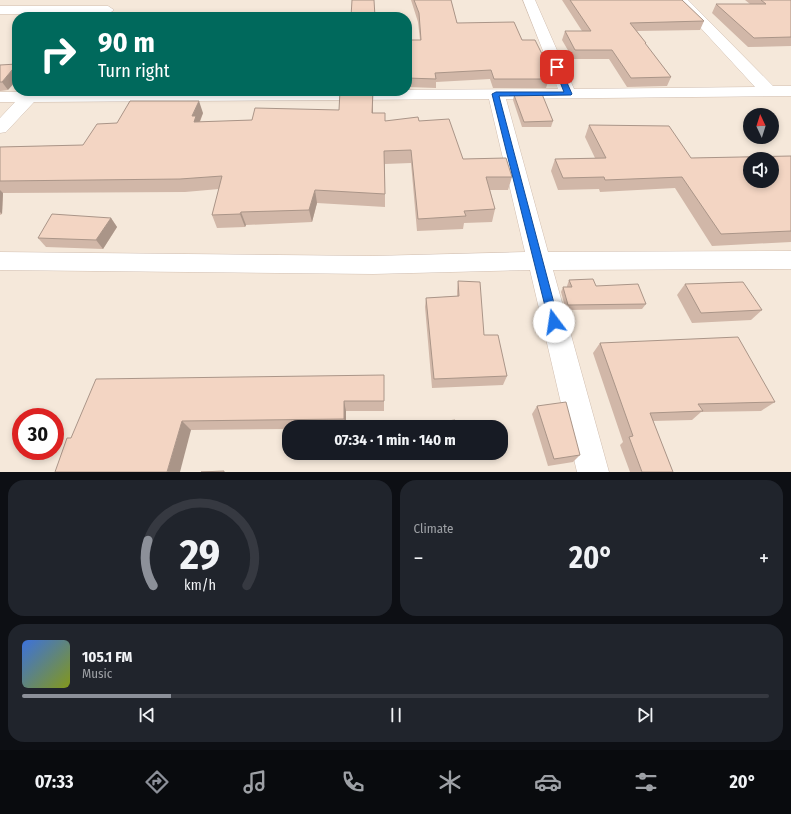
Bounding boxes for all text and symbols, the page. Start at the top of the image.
text: 90 m [98,26,155,59]
icon: right [32,28,84,80]
pin [540,50,574,84]
icon: arrive [546,56,568,78]
text: Turn right [98,60,170,82]
north arrow [743,108,779,144]
map controls [743,108,779,188]
button: sound [743,152,779,188]
position arrow [533,301,575,343]
speed limit sign: 30 [12,408,64,460]
text: 07:34 · 1 min · 140 m [334,431,456,449]
text: Climate [414,521,454,536]
text: 29 [178,530,220,580]
text: 20° [569,540,613,576]
text: − [414,545,423,572]
text: + [759,545,769,572]
text: km/h [184,577,216,594]
text: 105.1 FM [82,648,132,666]
text: Music [82,666,112,681]
icon: previous [136,704,158,726]
icon: pause [385,704,407,726]
icon: next [634,704,656,726]
icon: directions [143,768,171,796]
icon: music [241,768,269,796]
icon: phone [339,768,367,796]
icon: climate [436,768,464,796]
icon: car [534,768,562,796]
icon: filters [632,768,660,796]
text: 07:33 [35,771,73,793]
text: 20° [730,771,756,793]

